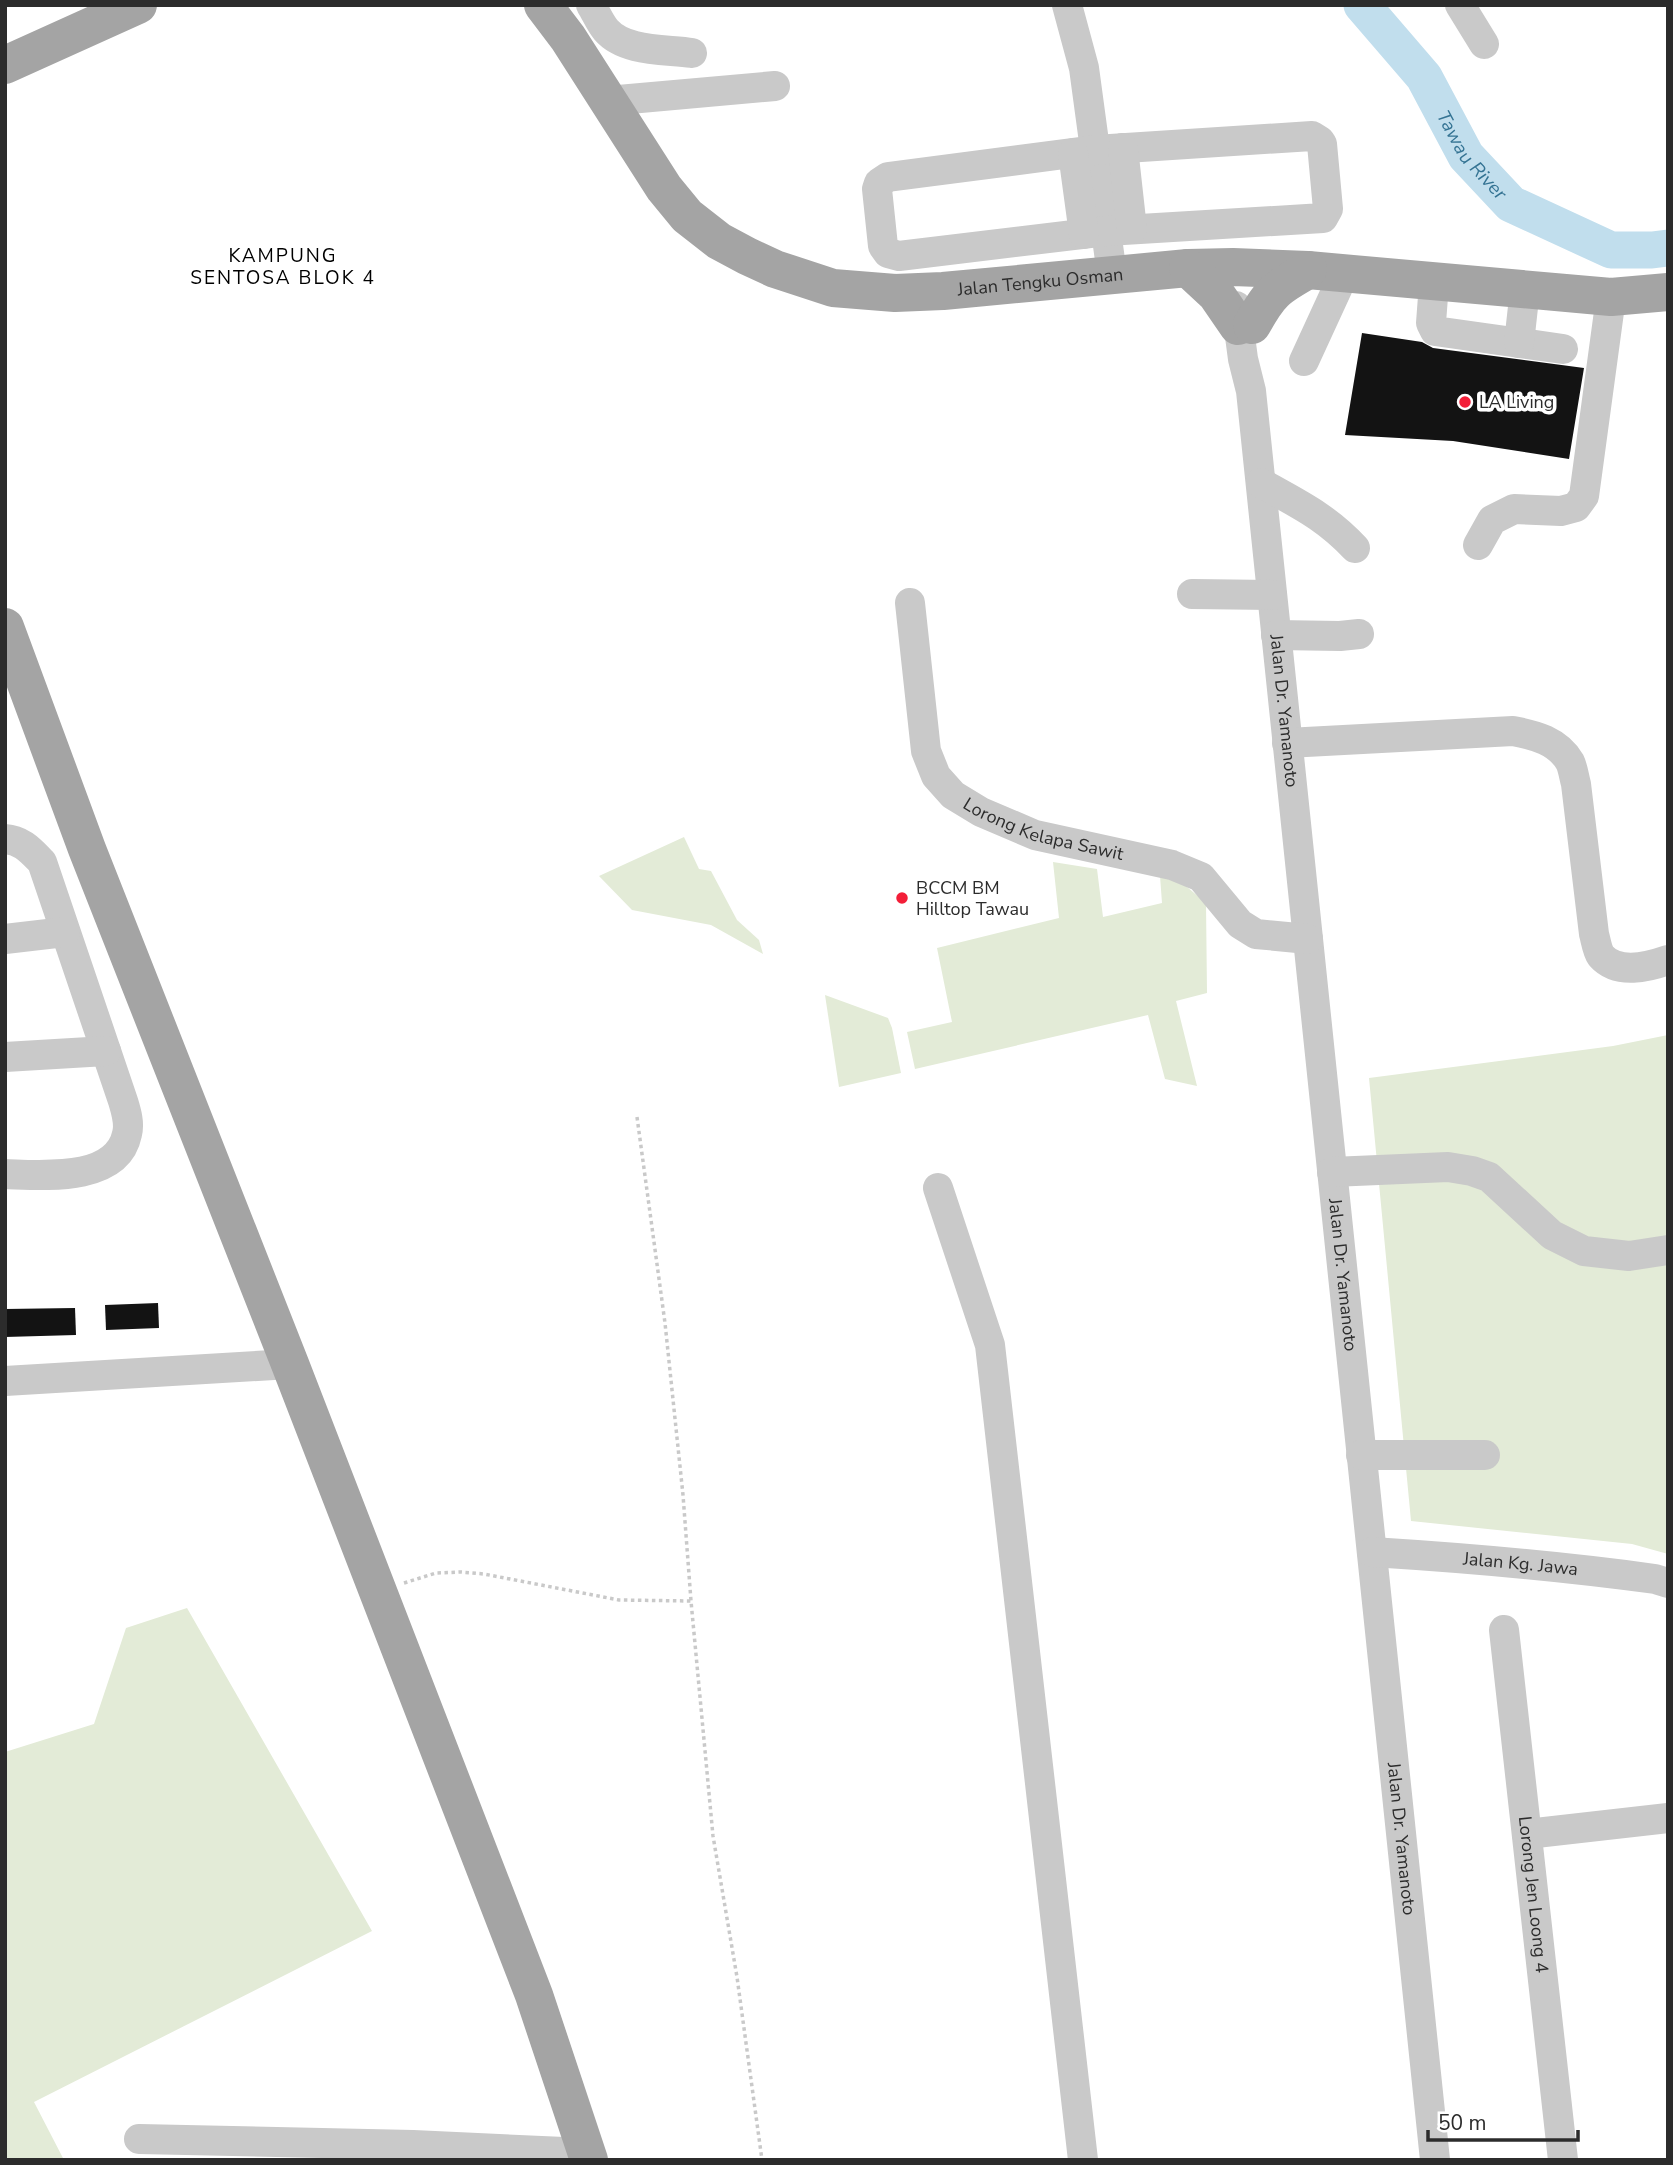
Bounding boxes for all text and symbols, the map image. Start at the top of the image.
water label: Tawau River [1430,106,1513,207]
district label: KAMPUNG SENTOSA BLOK 4 [190,243,376,291]
street label: Jalan Tengku Osman [955,262,1124,302]
place label: LA Living [1479,390,1554,414]
marker: LA Living [1457,394,1473,410]
street label: Jalan Dr. Yamanoto [1264,632,1304,788]
street label: Lorong Kelapa Sawit [959,792,1126,866]
place label: BCCM BM Hilltop Tawau [916,876,1029,921]
marker: BCCM BM Hilltop Tawau [894,890,910,906]
street label: Jalan Dr. Yamanoto [1323,1196,1363,1352]
street label: Jalan Kg. Jawa [1461,1546,1579,1581]
street label: Jalan Dr. Yamanoto [1382,1760,1421,1916]
street label: Lorong Jen Loong 4 [1513,1815,1554,1974]
scale bar [1428,2098,1578,2142]
text: 50 m [1438,2109,1487,2137]

